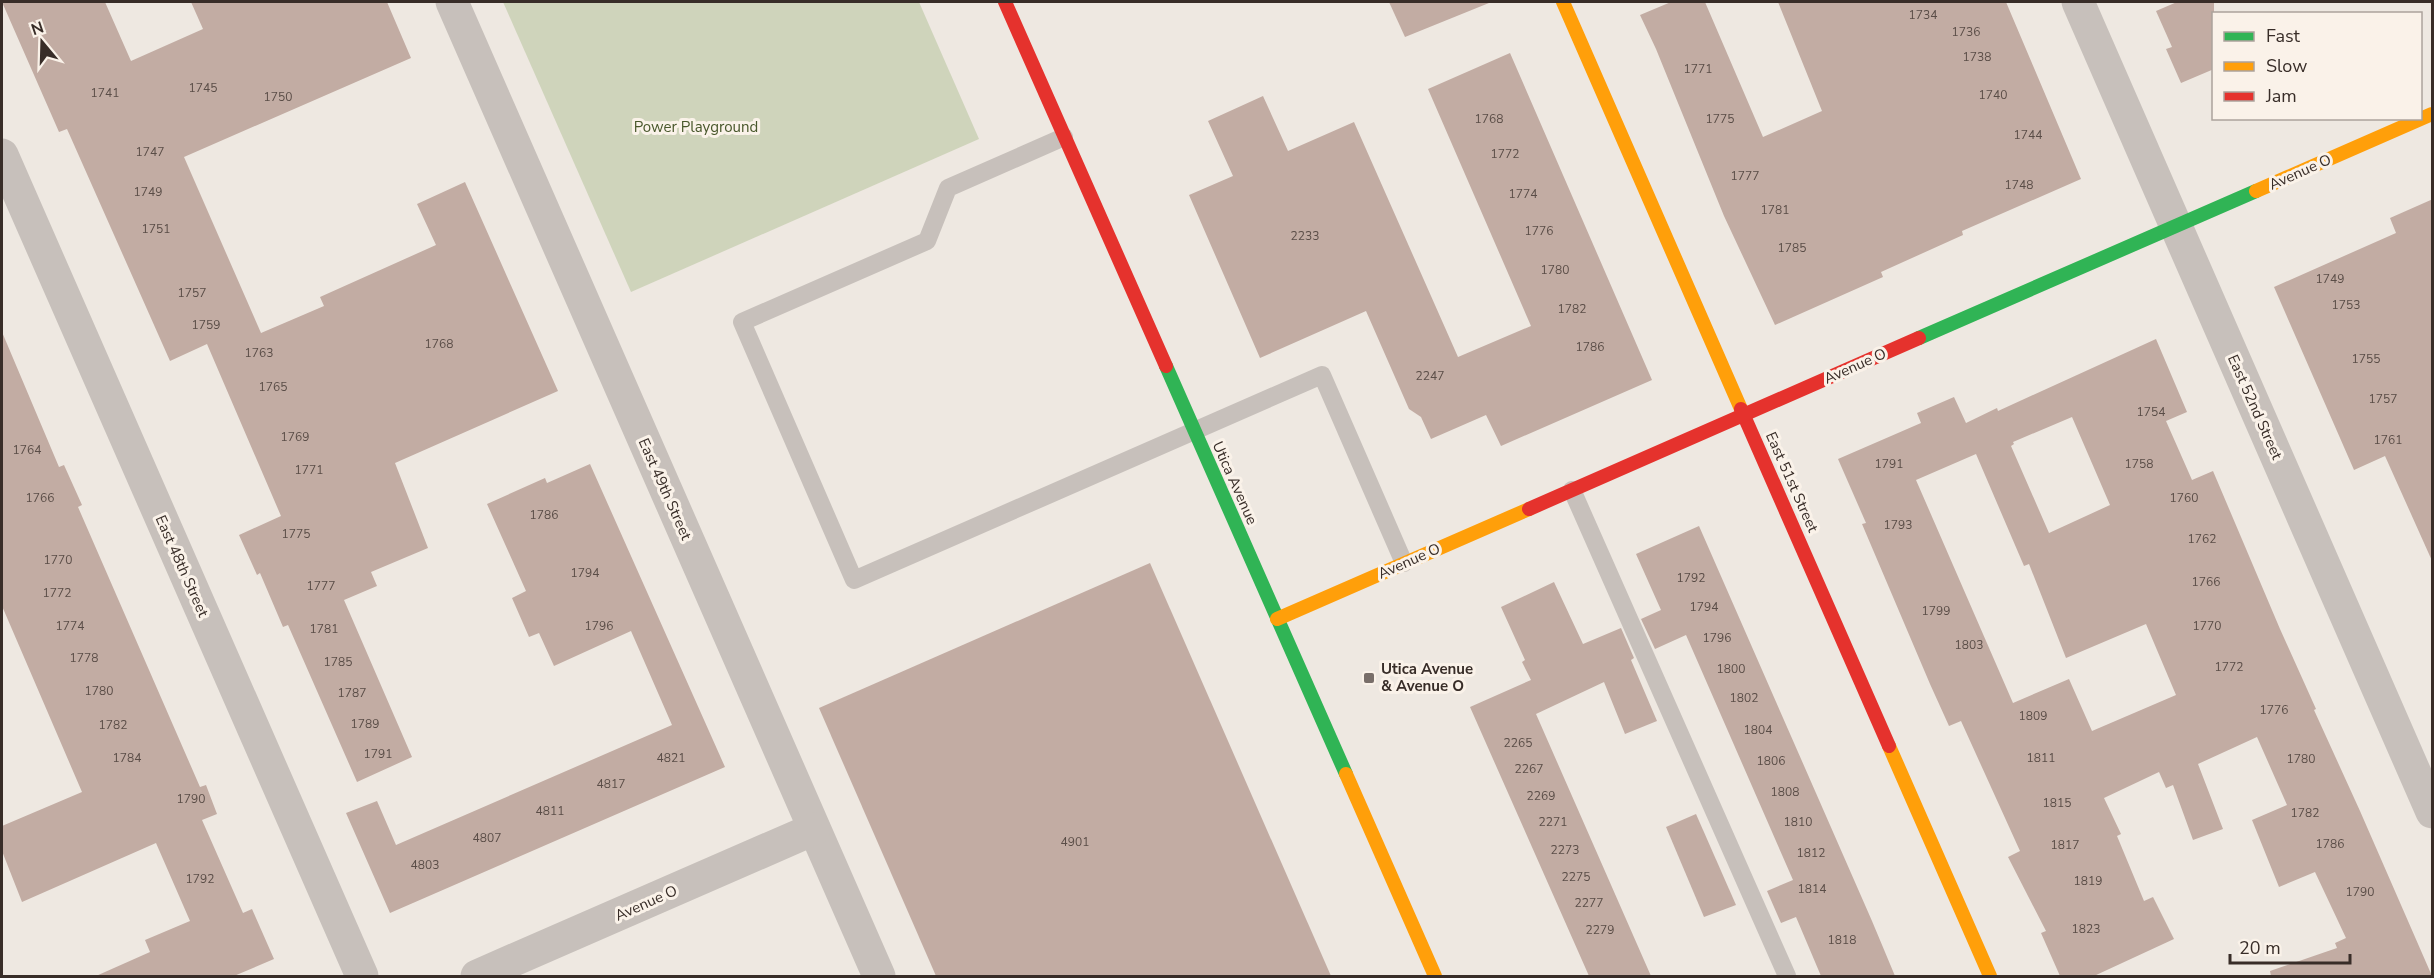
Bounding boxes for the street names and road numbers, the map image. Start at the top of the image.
street label: Avenue O [2266,149,2334,195]
street label: Avenue O [1821,343,1889,389]
street label: East 52nd Street [2223,351,2287,463]
street label: East 51st Street [1761,429,1823,536]
street label: East 49th Street [634,435,697,544]
street label: Utica Avenue [1208,438,1262,528]
street label: East 48th Street [151,512,214,621]
street label: Avenue O [1375,538,1443,584]
street label: Avenue O [612,880,680,926]

